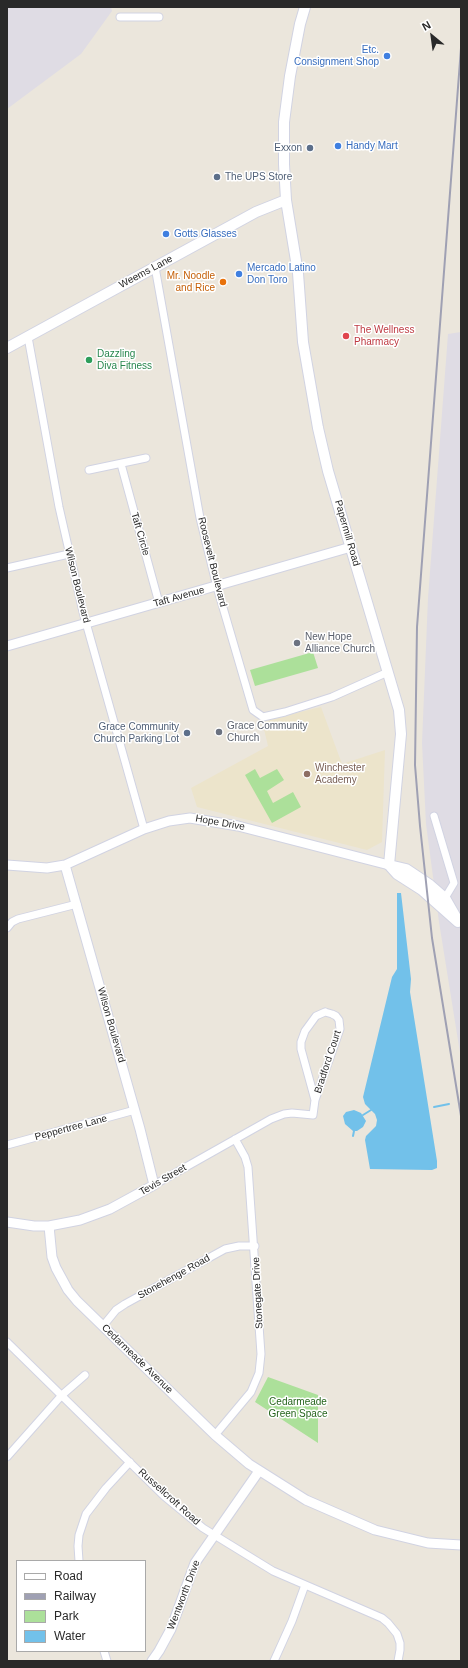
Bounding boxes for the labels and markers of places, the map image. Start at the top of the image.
place label: Etc. Consignment Shop [294,44,379,68]
marker: Etc. Consignment Shop [382,51,392,61]
place label: Handy Mart [346,140,398,152]
marker: Handy Mart [333,141,343,151]
place label: Exxon [274,142,302,154]
marker: Exxon [305,143,315,153]
place label: The UPS Store [225,171,292,183]
marker: The UPS Store [212,172,222,182]
place label: Gotts Glasses [174,228,237,240]
marker: Gotts Glasses [161,229,171,239]
place label: Mercado Latino Don Toro [247,262,316,286]
marker: Mercado Latino Don Toro [234,269,244,279]
place label: Mr. Noodle and Rice [167,270,215,294]
marker: Mr. Noodle and Rice [218,277,228,287]
place label: The Wellness Pharmacy [354,324,414,348]
marker: The Wellness Pharmacy [341,331,351,341]
place label: Dazzling Diva Fitness [97,348,152,372]
marker: Dazzling Diva Fitness [84,355,94,365]
place label: New Hope Alliance Church [305,631,375,654]
marker: New Hope Alliance Church [292,638,302,648]
place label: Grace Community Church [227,720,308,744]
place label: Grace Community Church Parking Lot [93,721,179,744]
marker: Grace Community Church [214,727,224,737]
marker: Grace Community Church Parking Lot [182,728,192,738]
place label: Winchester Academy [315,762,365,786]
marker: Winchester Academy [302,769,312,779]

